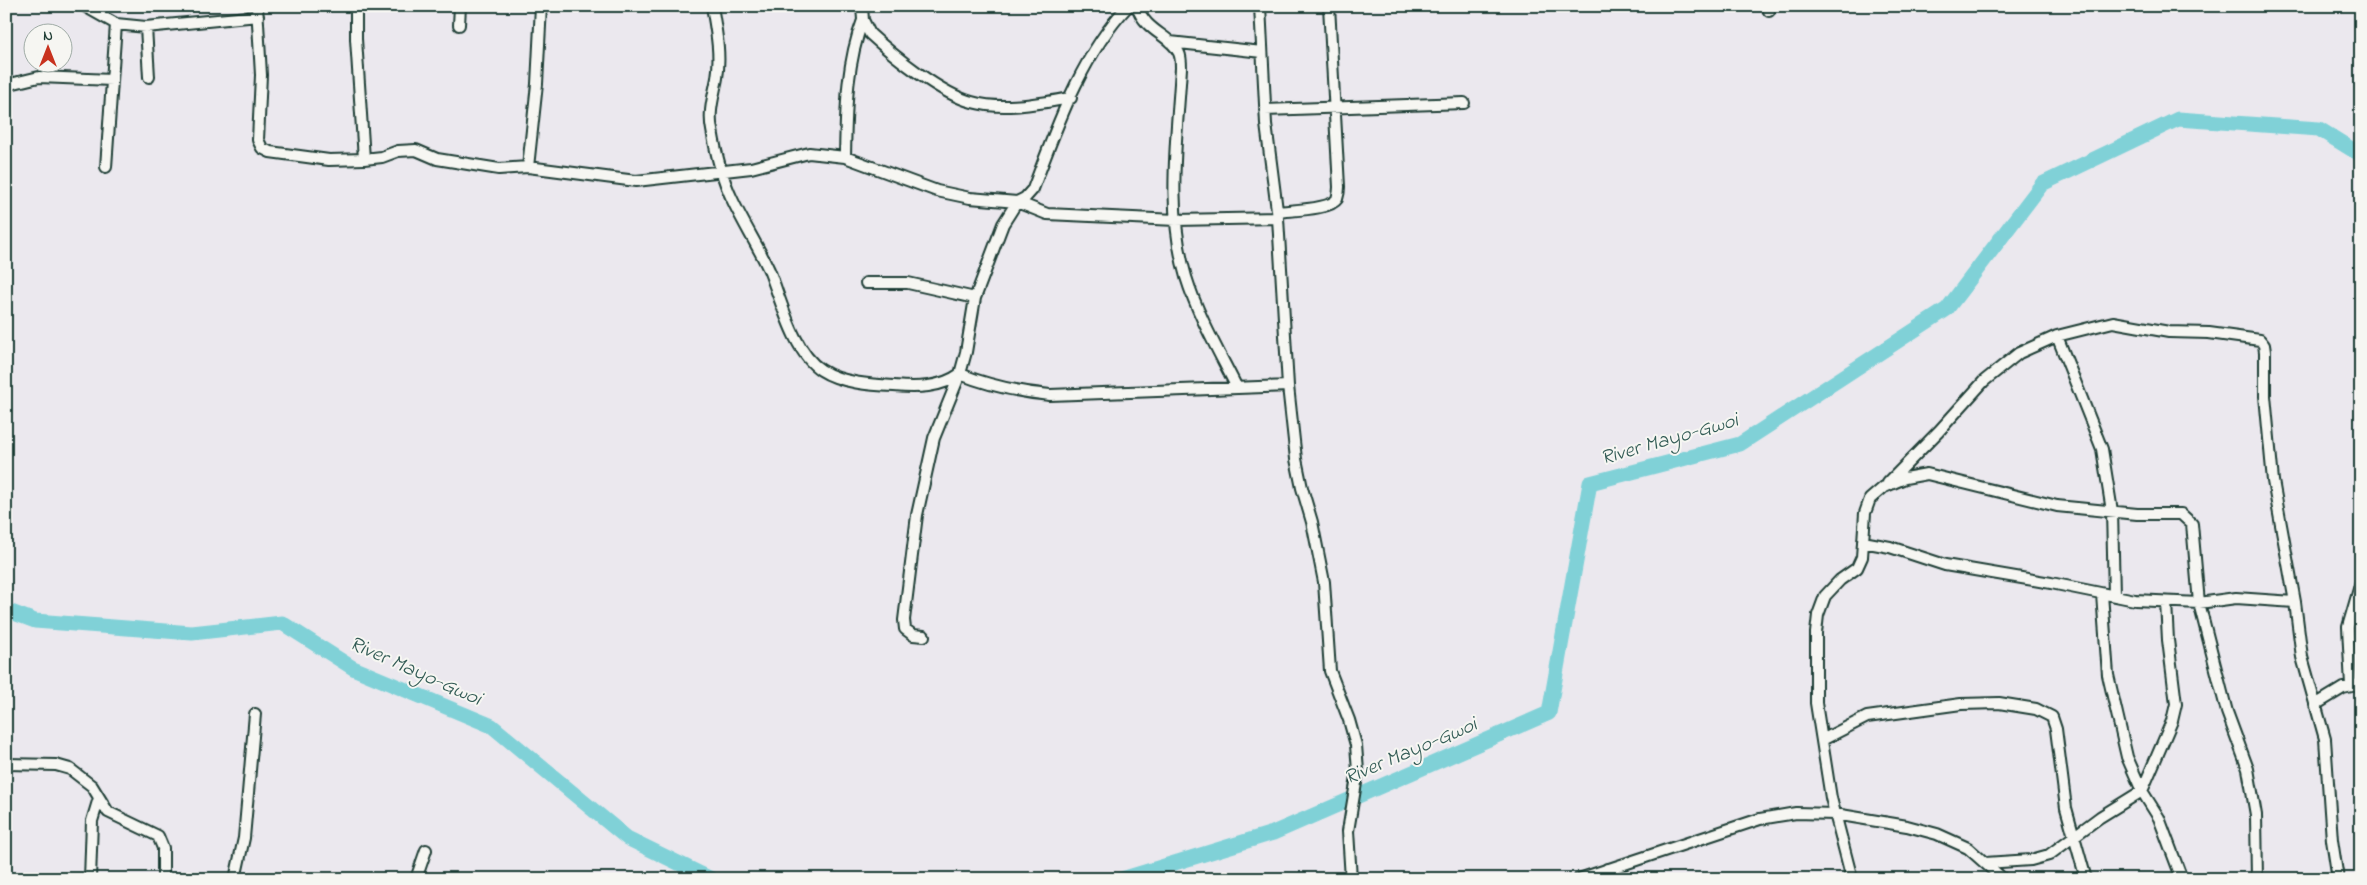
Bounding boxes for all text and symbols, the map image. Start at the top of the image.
north arrow [22,22,72,72]
text: N [43,26,53,47]
water label: River Mayo-Gwoi [1597,405,1744,474]
water label: River Mayo-Gwoi [344,629,488,715]
water label: River Mayo-Gwoi [1340,709,1484,793]

